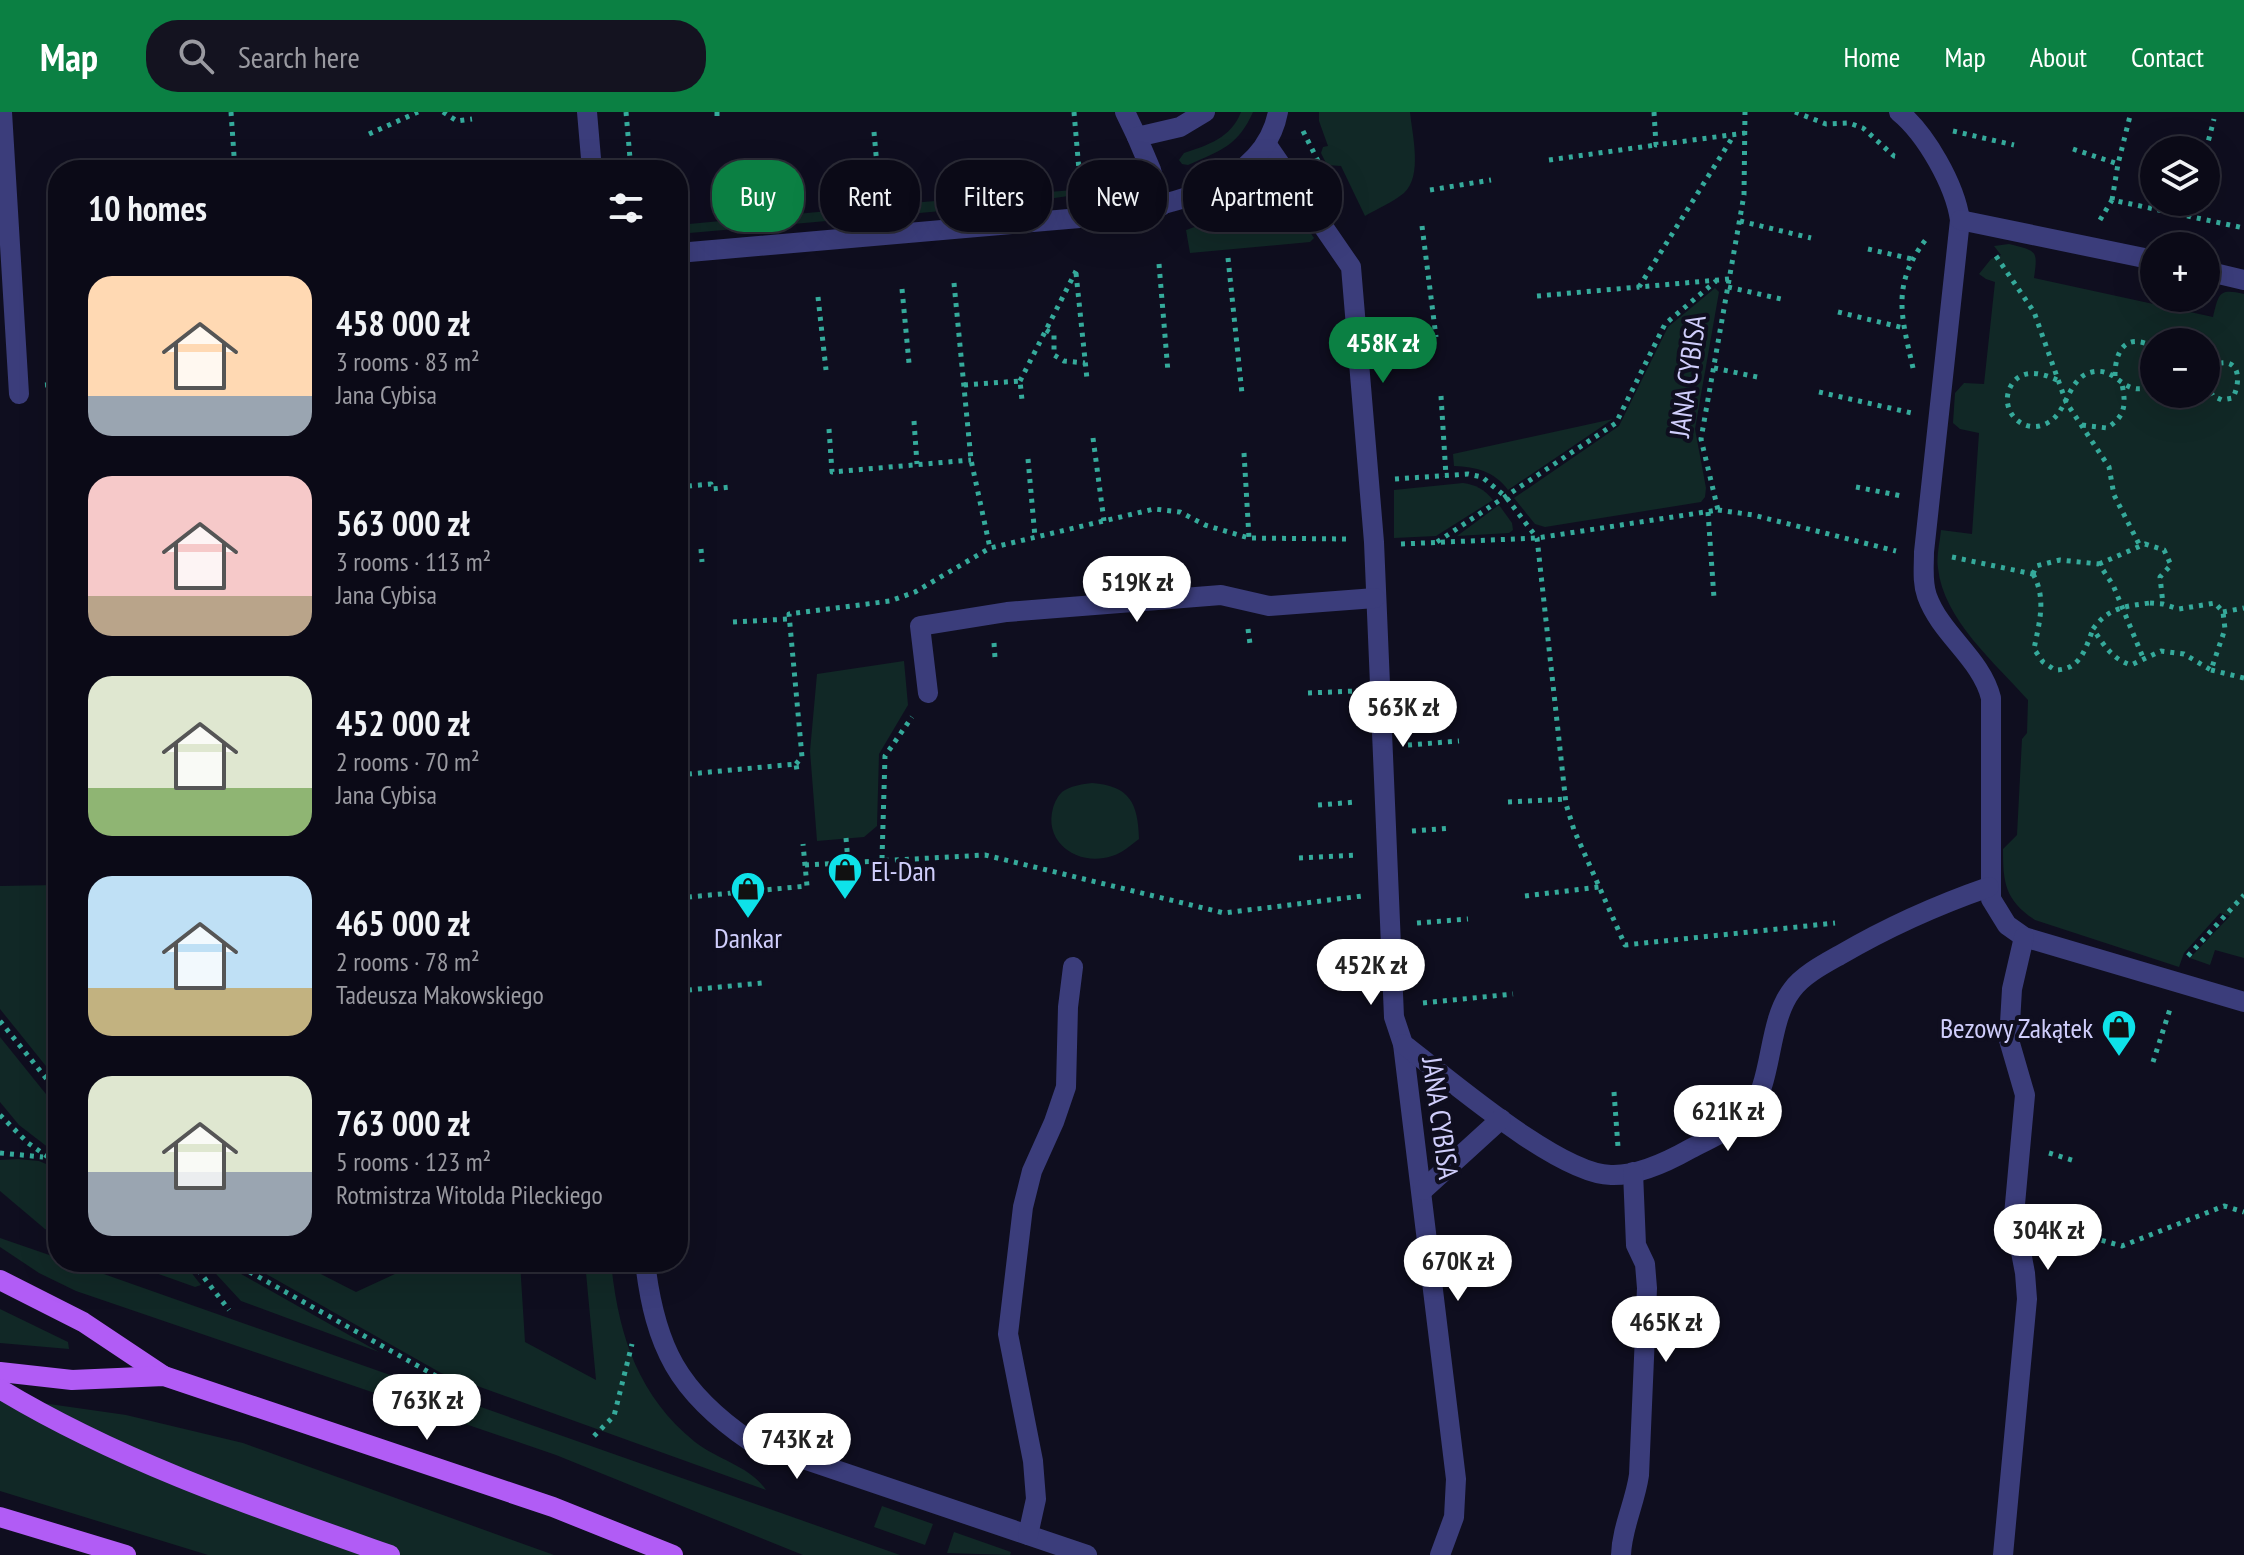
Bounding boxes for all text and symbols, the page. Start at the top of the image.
search box [146,20,706,92]
text: Map [40,32,98,81]
icon: search [174,34,218,78]
text: Search here [238,37,360,76]
text: Home [1844,38,1900,75]
text: Map [1944,38,1986,75]
text: About [2030,38,2087,75]
text: Contact [2131,38,2204,75]
map controls [2140,136,2220,408]
button: layers [2140,136,2220,216]
chip: Buy [712,160,804,232]
chip: Rent [820,160,920,232]
chip: Filters [936,160,1052,232]
chip: New [1068,160,1167,232]
chip: Apartment [1183,160,1342,232]
text: 10 homes [88,186,207,230]
icon: filters [604,186,648,230]
button: + [2140,232,2220,312]
text: 458 000 zł [336,301,469,345]
icon: home [152,308,248,404]
street label: JANA CYBISA [1660,312,1714,440]
pin: 458K zł [1309,317,1457,385]
text: 458K zł [1347,326,1419,359]
button: − [2140,328,2220,408]
text: 3 rooms · 83 m² [336,345,480,378]
text: Jana Cybisa [336,378,437,411]
text: 563 000 zł [336,501,469,545]
icon: home [152,508,248,604]
text: 3 rooms · 113 m² [336,545,491,578]
pin: 519K zł [1063,556,1211,624]
text: 519K zł [1101,565,1173,598]
text: Jana Cybisa [336,578,437,611]
pin: 563K zł [1329,681,1477,749]
text: 563K zł [1367,690,1439,723]
text: 452 000 zł [336,701,469,745]
icon: home [152,708,248,804]
text: 2 rooms · 70 m² [336,745,480,778]
text: Jana Cybisa [336,778,437,811]
shop icon: El-Dan [826,851,864,901]
place label: El-Dan [871,852,936,889]
shop icon: Dankar [729,870,767,920]
text: 465 000 zł [336,901,469,945]
icon: home [152,908,248,1004]
place label: Dankar [714,919,782,956]
pin: 452K zł [1297,939,1445,1007]
text: 2 rooms · 78 m² [336,945,480,978]
text: 452K zł [1335,948,1407,981]
text: Tadeusza Makowskiego [336,978,544,1011]
shop icon: Bezowy Zakątek [2100,1008,2138,1058]
place label: Bezowy Zakątek [1940,1009,2093,1046]
street label: JANA CYBISA [1414,1054,1468,1182]
pin: 621K zł [1654,1085,1802,1153]
text: 621K zł [1692,1094,1764,1127]
text: 763 000 zł [336,1101,469,1145]
icon: home [152,1108,248,1204]
text: 5 rooms · 123 m² [336,1145,491,1178]
text: Rotmistrza Witolda Pileckiego [336,1178,603,1211]
pin: 304K zł [1974,1204,2122,1272]
text: 304K zł [2012,1213,2084,1246]
pin: 670K zł [1384,1235,1532,1303]
text: 670K zł [1422,1244,1494,1277]
pin: 465K zł [1592,1296,1740,1364]
text: 465K zł [1630,1305,1702,1338]
pin: 763K zł [353,1374,501,1442]
text: 763K zł [391,1383,463,1416]
pin: 743K zł [723,1413,871,1481]
text: 743K zł [761,1422,833,1455]

